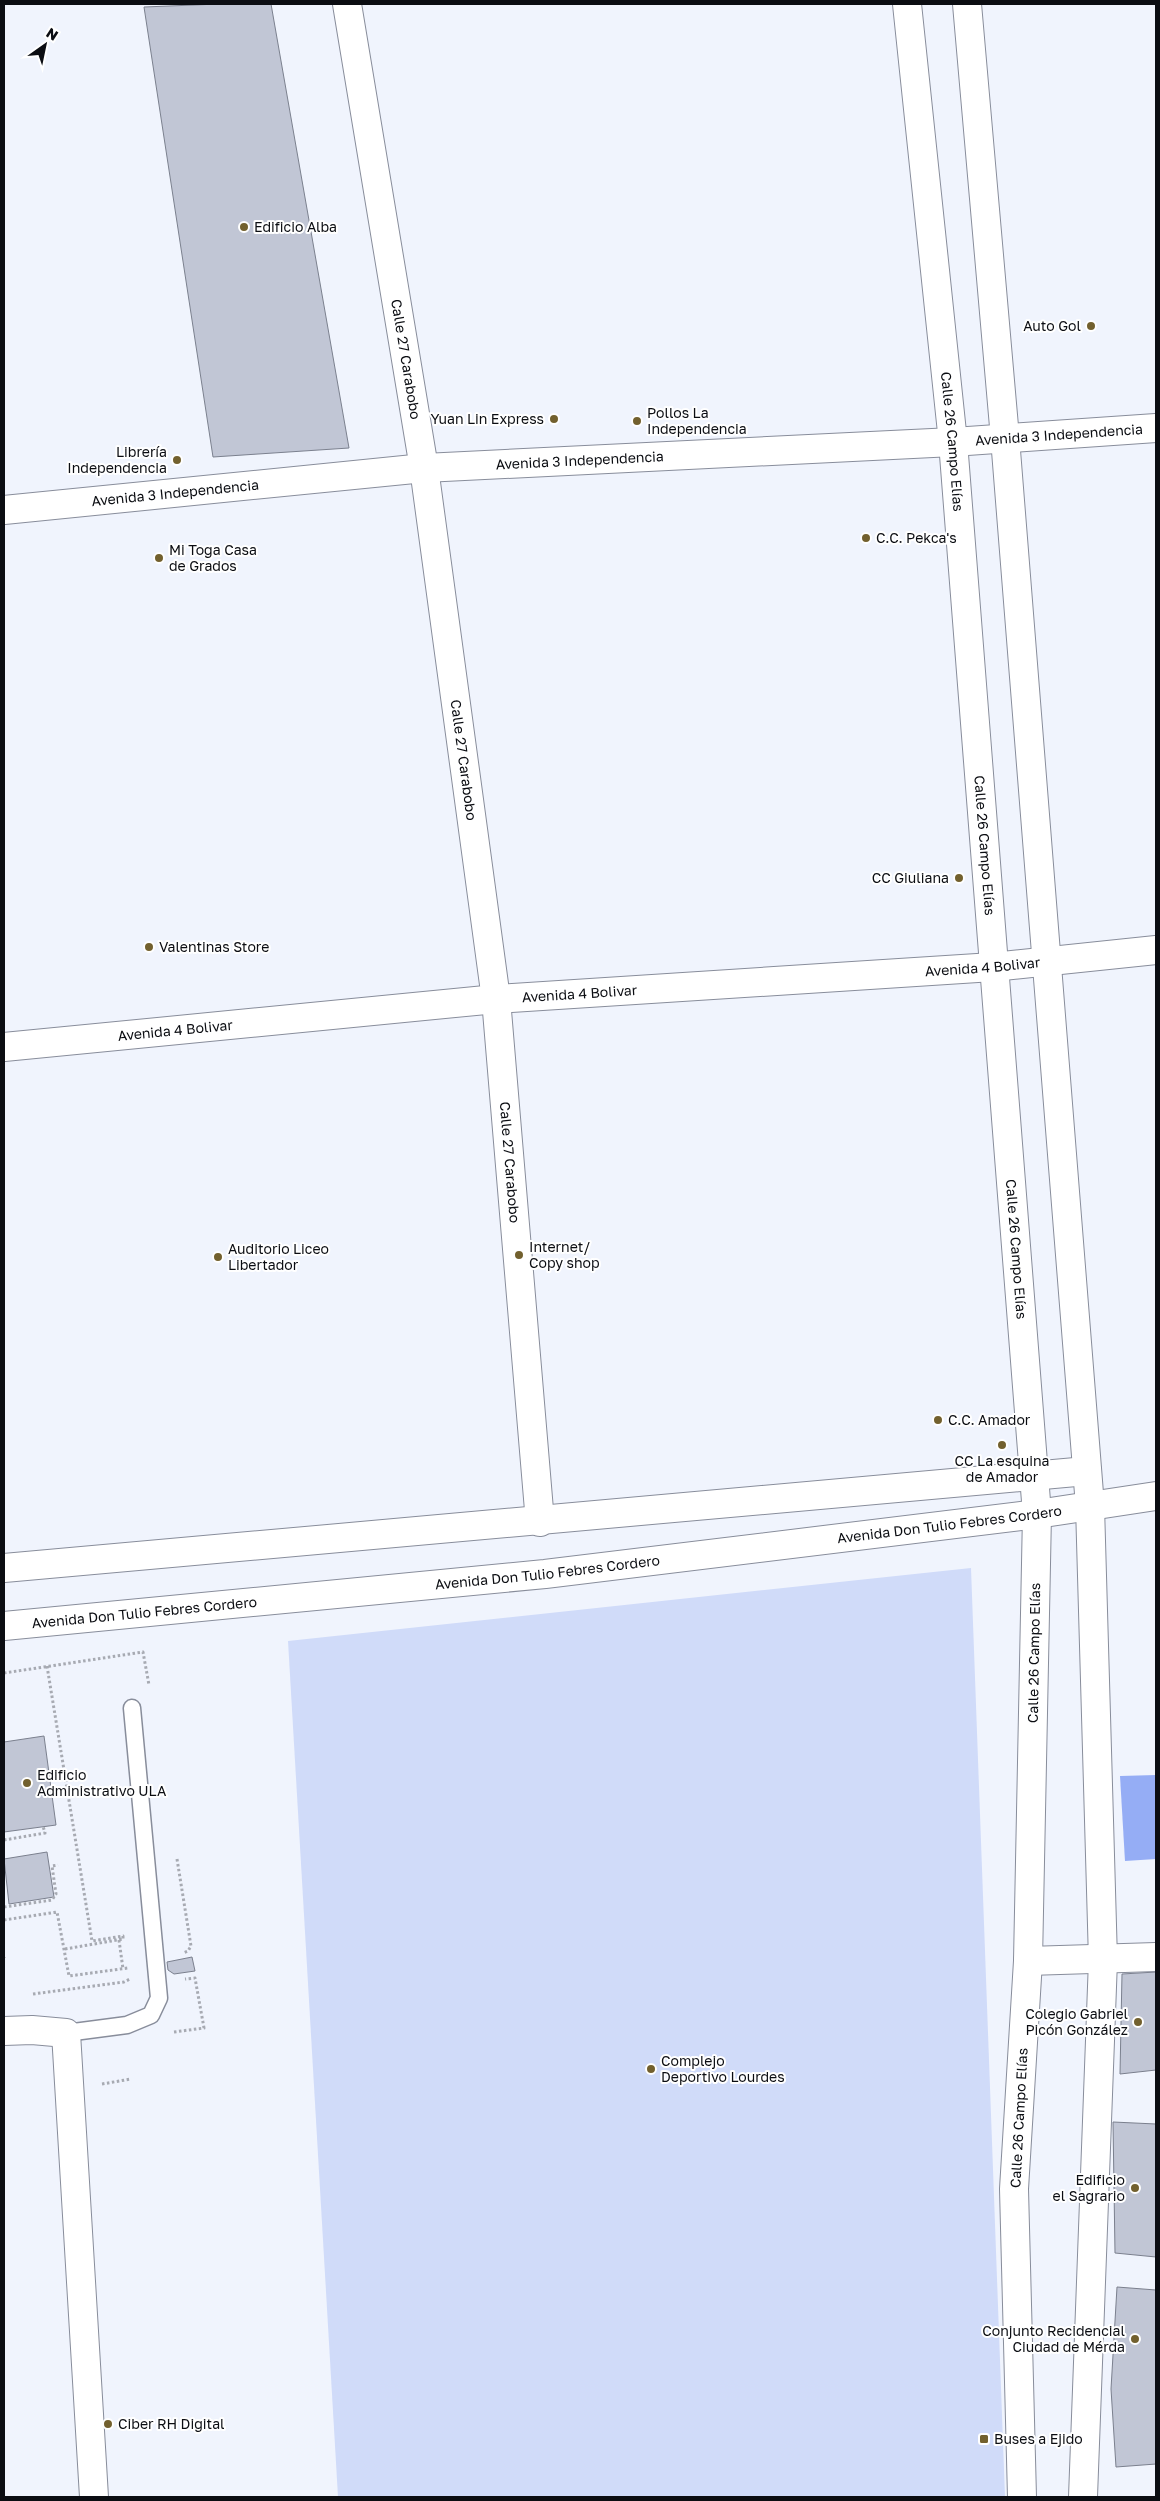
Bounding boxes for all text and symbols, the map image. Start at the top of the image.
north arrow [20,20,70,70]
text: N [43,24,61,44]
place label: Edificio Alba [254,218,337,235]
marker: Edificio Alba [238,221,250,233]
street label: Calle 27 Carabobo [388,298,425,420]
place label: Auto Gol [1023,317,1081,334]
marker: Auto Gol [1085,320,1097,332]
street label: Calle 26 Campo Elías [938,371,967,512]
place label: Pollos La Independencia [647,404,747,437]
place label: Yuan Lin Express [430,410,544,427]
marker: Yuan Lin Express [548,413,560,425]
marker: Pollos La Independencia [631,415,643,427]
street label: Avenida 3 Independencia [974,420,1143,448]
place label: Librería Independencia [67,443,167,476]
street label: Avenida 3 Independencia [495,447,664,472]
marker: Librería Independencia [171,454,183,466]
street label: Avenida 3 Independencia [91,476,260,509]
place label: C.C. Pekca's [876,529,957,546]
marker: C.C. Pekca's [860,532,872,544]
place label: Mi Toga Casa de Grados [169,541,257,574]
marker: Mi Toga Casa de Grados [153,552,165,564]
street label: Calle 27 Carabobo [447,698,481,821]
street label: Calle 26 Campo Elías [971,775,999,916]
place label: CC Giuliana [872,869,949,886]
marker: CC Giuliana [953,872,965,884]
place label: Valentinas Store [159,938,269,955]
marker: Valentinas Store [143,941,155,953]
street label: Avenida 4 Bolivar [924,953,1042,979]
street label: Avenida 4 Bolivar [521,981,638,1005]
street label: Avenida 4 Bolivar [117,1016,234,1044]
street label: Calle 27 Carabobo [497,1101,524,1224]
street label: Calle 26 Campo Elías [1003,1178,1031,1320]
place label: Internet/ Copy shop [529,1238,600,1271]
place label: Auditorio Liceo Libertador [228,1240,329,1273]
marker: Internet/ Copy shop [513,1249,525,1261]
marker: Auditorio Liceo Libertador [212,1251,224,1263]
place label: C.C. Amador [948,1411,1031,1428]
marker: C.C. Amador [932,1414,944,1426]
marker: CC La esquina de Amador [996,1439,1008,1451]
place label: CC La esquina de Amador [955,1452,1049,1485]
street label: Avenida Don Tulio Febres Cordero [836,1501,1063,1546]
street label: Avenida Don Tulio Febres Cordero [434,1551,661,1593]
street label: Calle 26 Campo Elías [1024,1583,1043,1723]
street label: Avenida Don Tulio Febres Cordero [31,1593,258,1631]
place label: Edificio Administrativo ULA [37,1766,167,1799]
marker: Edificio Administrativo ULA [21,1777,33,1789]
place label: Colegio Gabriel Picón González [1025,2005,1128,2038]
marker: Colegio Gabriel Picón González [1132,2016,1144,2028]
street label: Calle 26 Campo Elías [1006,2047,1031,2189]
place label: Complejo Deportivo Lourdes [661,2052,785,2085]
marker: Complejo Deportivo Lourdes [645,2063,657,2075]
place label: Edificio el Sagrario [1053,2171,1125,2204]
marker: Edificio el Sagrario [1129,2182,1141,2194]
place label: Conjunto Recidencial Ciudad de Mérda [982,2322,1125,2355]
marker: Conjunto Recidencial Ciudad de Mérda [1129,2333,1141,2345]
place label: Ciber RH Digital [118,2415,225,2432]
marker: Ciber RH Digital [102,2418,114,2430]
place label: Buses a Ejido [994,2430,1083,2447]
marker: Buses a Ejido [978,2433,990,2445]

